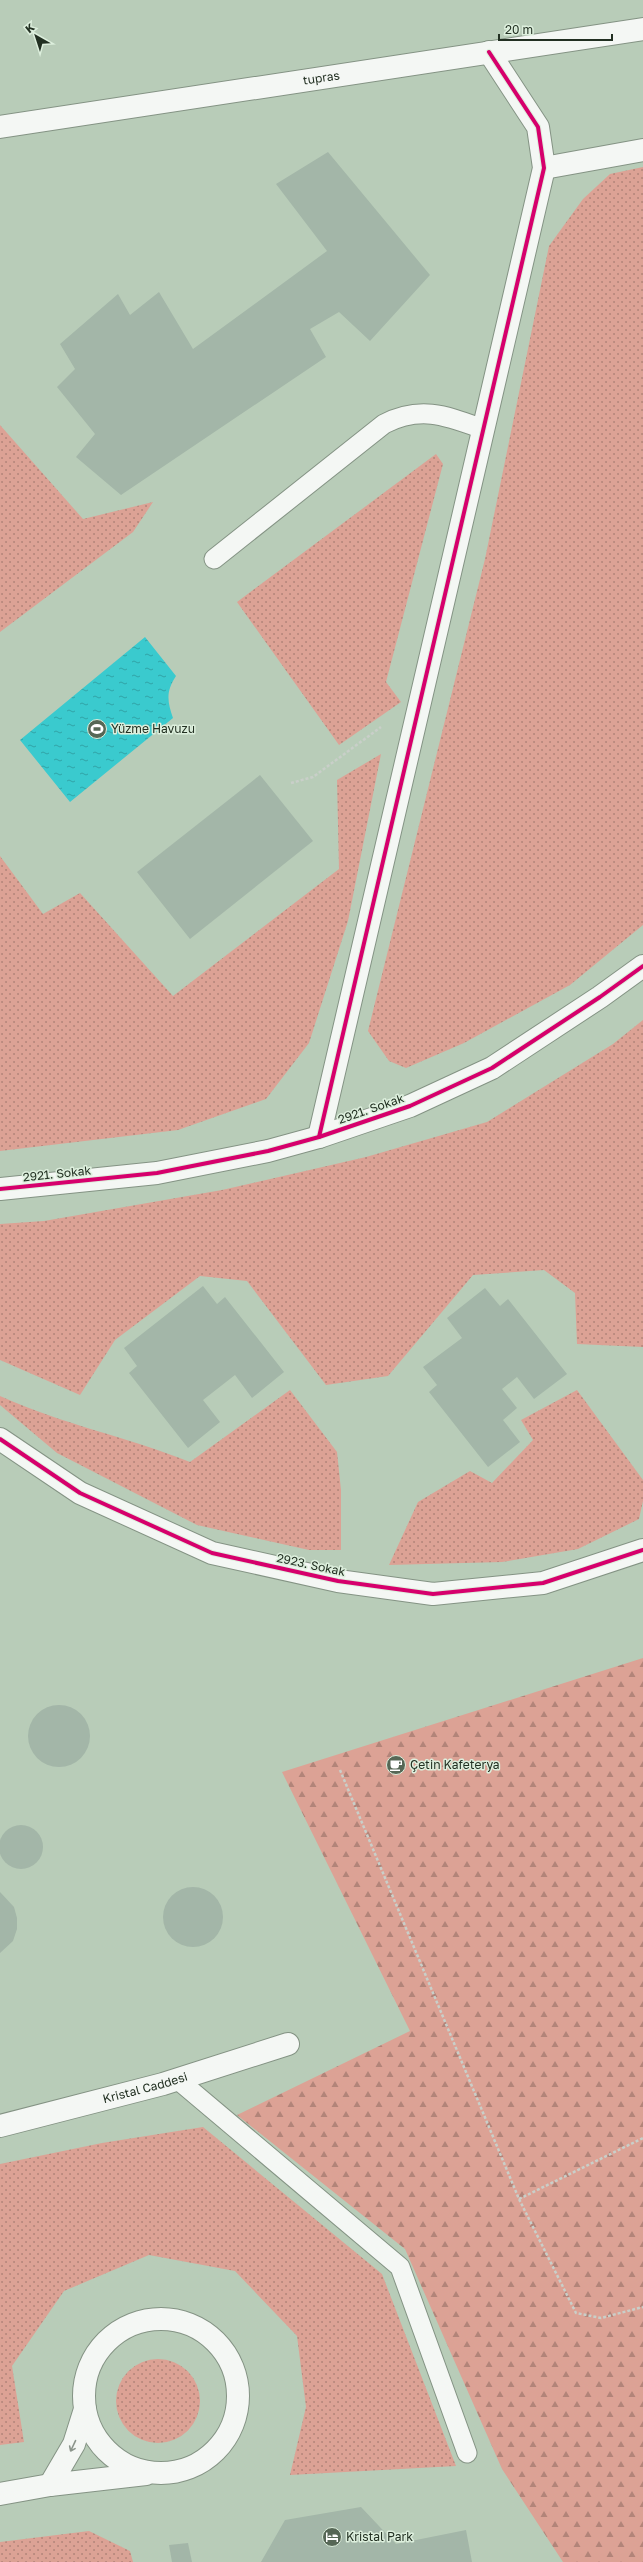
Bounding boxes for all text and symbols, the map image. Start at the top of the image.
north arrow [16,16,56,56]
scale bar [499,16,612,42]
text: K [22,20,37,35]
text: 20 m [505,22,533,37]
street label: tupras [302,67,341,88]
sports icon: Yüzme Havuzu [86,718,108,740]
place label: Yüzme Havuzu [111,721,195,736]
street label: 2921. Sokak [336,1090,406,1127]
street label: 2921. Sokak [22,1162,92,1185]
street label: 2923. Sokak [275,1550,347,1579]
cafe icon: Çetin Kafeterya [385,1754,407,1776]
place label: Çetin Kafeterya [410,1757,500,1772]
street label: Kristal Caddesi [101,2069,189,2106]
one-way arrow [69,2439,76,2451]
hotel icon: Kristal Park [321,2526,343,2548]
place label: Kristal Park [346,2529,413,2544]

